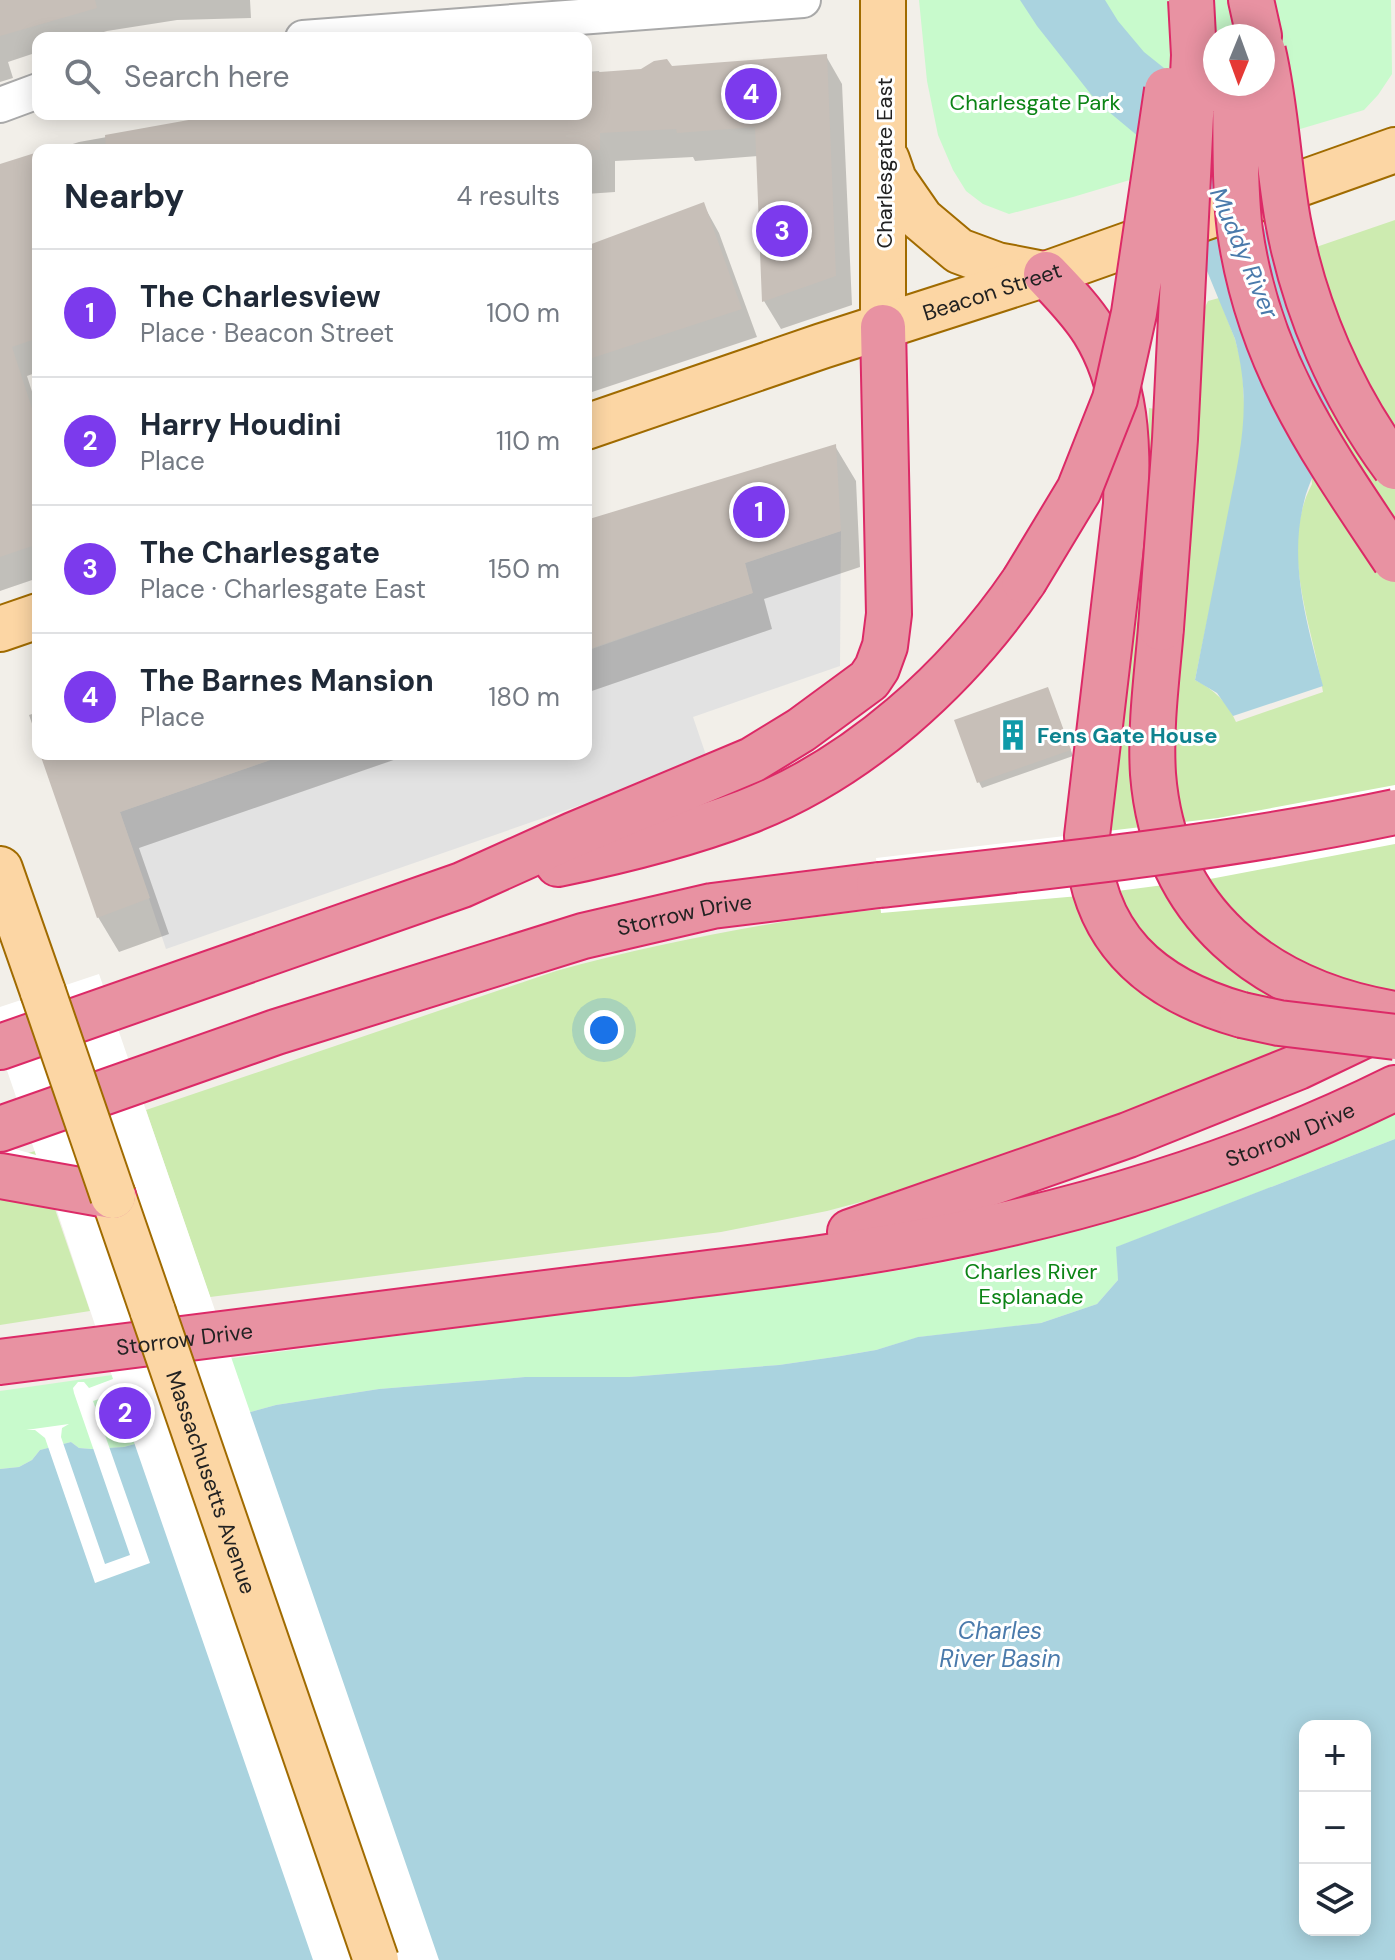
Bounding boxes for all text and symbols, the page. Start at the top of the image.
north arrow [1203,24,1275,96]
search box [32,32,592,120]
icon: search [60,54,104,98]
text: Search here [124,57,290,96]
pin: 4 [725,64,777,124]
street label: Charlesgate East [870,77,899,249]
park label: Charlesgate Park [949,88,1121,117]
text: Nearby [64,174,184,219]
text: 4 results [456,179,560,213]
water label: Muddy River [1203,183,1286,324]
pin: 3 [756,201,808,261]
street label: Beacon Street [919,256,1065,328]
text: The Charlesview [140,277,381,316]
text: 1 [85,296,95,330]
text: 100 m [486,296,560,330]
text: Place · Beacon Street [140,316,394,350]
text: Harry Houdini [140,405,342,444]
text: 2 [82,424,98,458]
text: 110 m [496,424,560,458]
text: Place [140,444,205,478]
pin: 1 [733,482,785,542]
text: The Charlesgate [140,533,380,572]
text: 3 [82,552,98,586]
text: 150 m [488,552,560,586]
text: Place · Charlesgate East [140,572,426,606]
text: The Barnes Mansion [140,661,434,700]
text: 4 [82,680,98,714]
text: 180 m [488,680,560,714]
text: Place [140,700,205,734]
building icon: Fens Gate House [996,718,1030,752]
place label: Fens Gate House [1037,721,1218,750]
street label: Storrow Drive [614,887,754,943]
your location [584,1010,624,1050]
street label: Storrow Drive [1221,1095,1360,1174]
park label: Charles River Esplanade [965,1257,1097,1311]
street label: Storrow Drive [115,1316,255,1362]
street label: Massachusetts Avenue [159,1367,263,1598]
pin: 2 [99,1383,151,1443]
water label: Charles River Basin [939,1615,1061,1674]
map controls [1299,1720,1371,1936]
button: + [1299,1720,1371,1792]
button: − [1299,1792,1371,1864]
button: layers [1299,1864,1371,1936]

